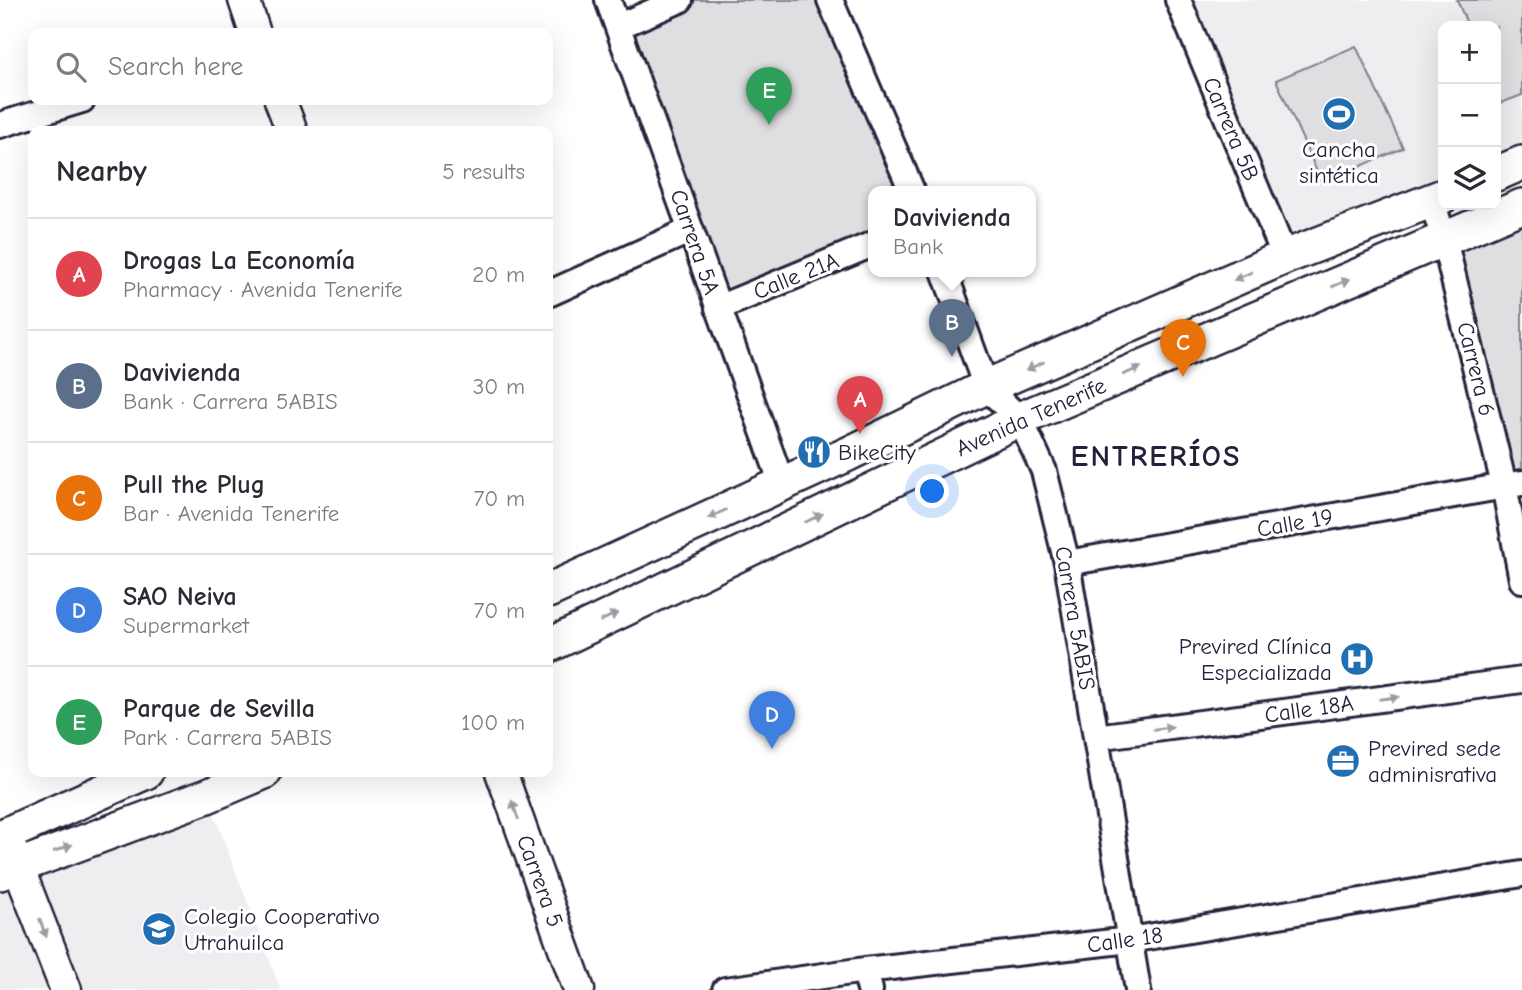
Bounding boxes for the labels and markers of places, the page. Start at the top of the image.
pin: E [746,67,792,125]
sports icon: Cancha sintética [1320,95,1358,133]
place label: Cancha sintética [1299,136,1379,189]
pin: B [929,299,975,357]
pin: C [1160,319,1206,377]
pin: A [837,376,883,434]
restaurant icon: BikeCity [795,433,833,471]
place label: BikeCity [838,439,917,466]
place label: Previred Clínica Especializada [1179,633,1332,686]
hospital icon: Previred Clínica Especializada [1338,640,1376,678]
pin: D [749,691,795,749]
place label: Previred sede adminisrativa [1368,735,1501,788]
office icon: Previred sede adminisrativa [1324,742,1362,780]
place label: Colegio Cooperativo Utrahuilca [184,903,380,956]
school or university icon: Colegio Cooperativo Utrahuilca [140,910,178,948]

